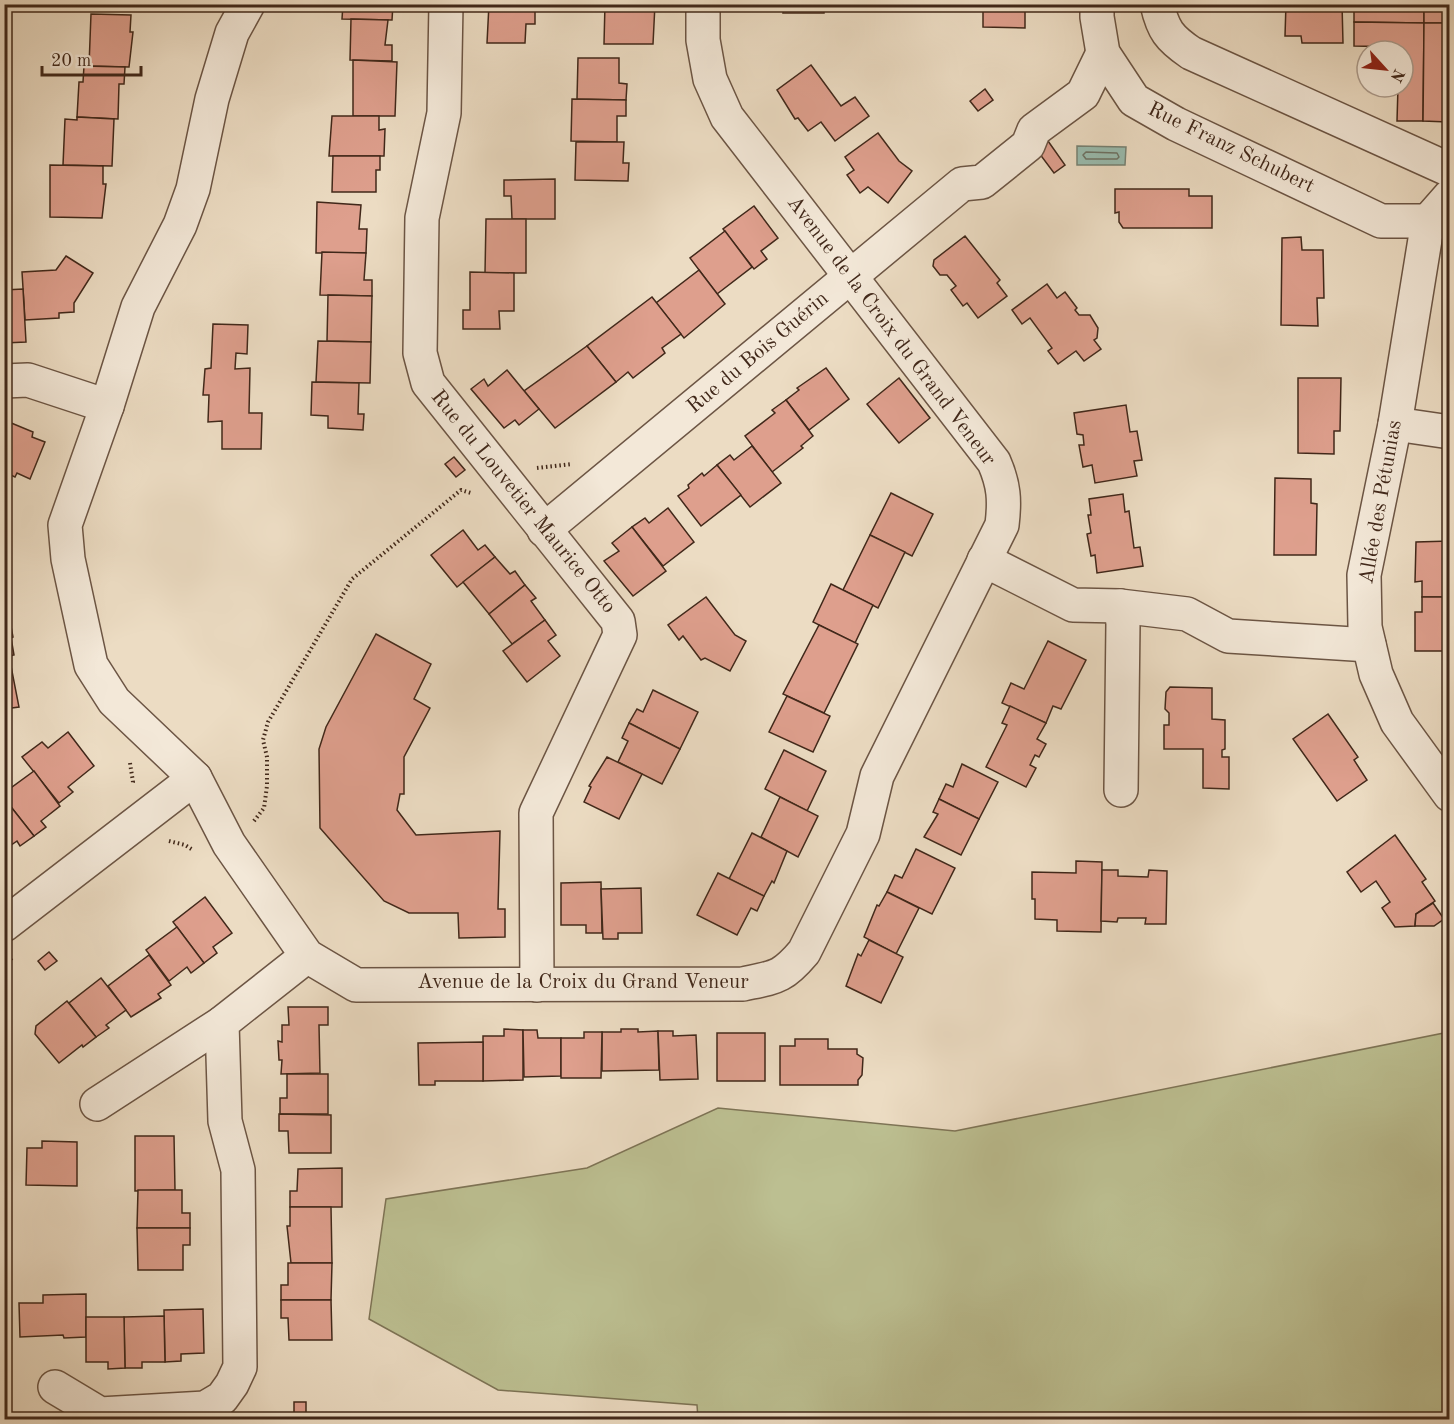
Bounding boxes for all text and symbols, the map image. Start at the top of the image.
scale bar [42,39,141,77]
north arrow [1355,39,1415,99]
text: 20 m [51,52,91,70]
text: N [1386,66,1406,85]
street label: Rue Franz Schubert [1144,99,1318,197]
street label: Avenue de la Croix du Grand Veneur [783,192,999,470]
street label: Rue du Bois Guérin [683,288,833,418]
street label: Rue du Louvetier Maurice Otto [427,386,619,618]
street label: Allée des Pétunias [1356,418,1406,586]
street label: Avenue de la Croix du Grand Veneur [417,972,749,993]

